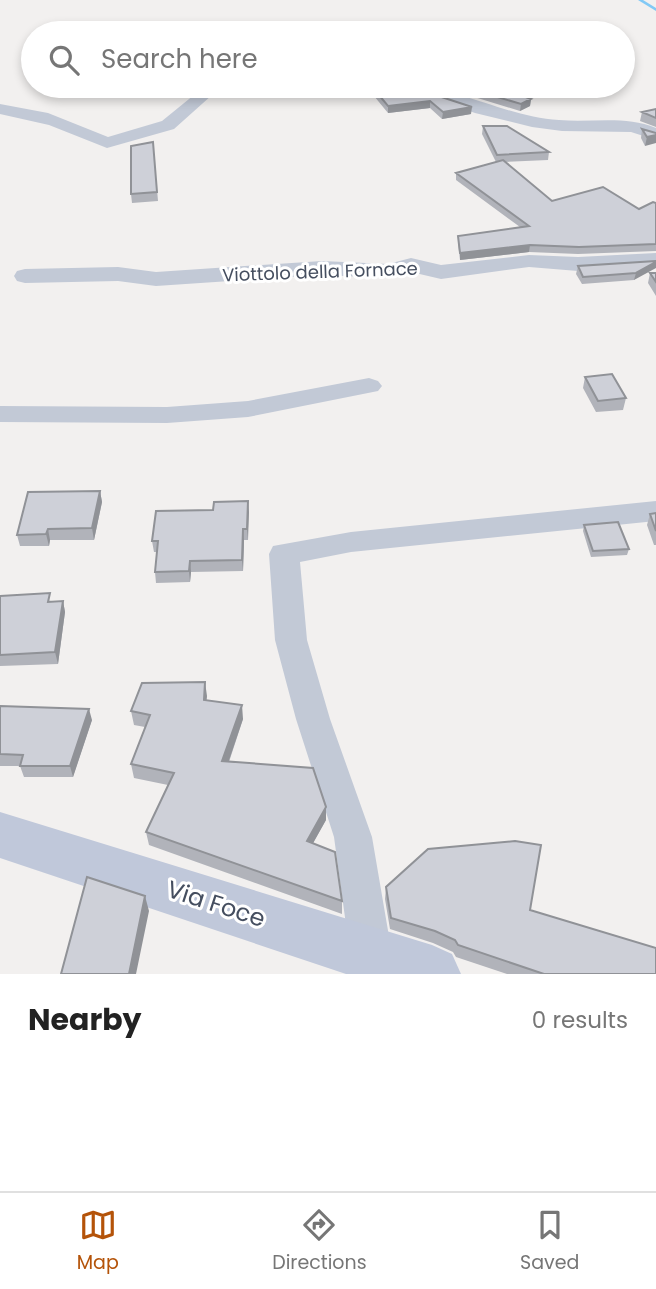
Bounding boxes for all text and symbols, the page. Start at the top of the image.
search box [21,21,635,98]
icon: search [45,41,83,79]
text: Search here [101,41,258,77]
street label: Viottolo della Fornace [222,256,418,287]
street label: Via Foce [163,872,270,935]
text: Nearby [28,998,142,1041]
text: 0 results [532,1004,628,1036]
tab: Map [77,1206,119,1277]
tab: Directions [272,1206,367,1277]
tab: Saved [520,1206,579,1277]

